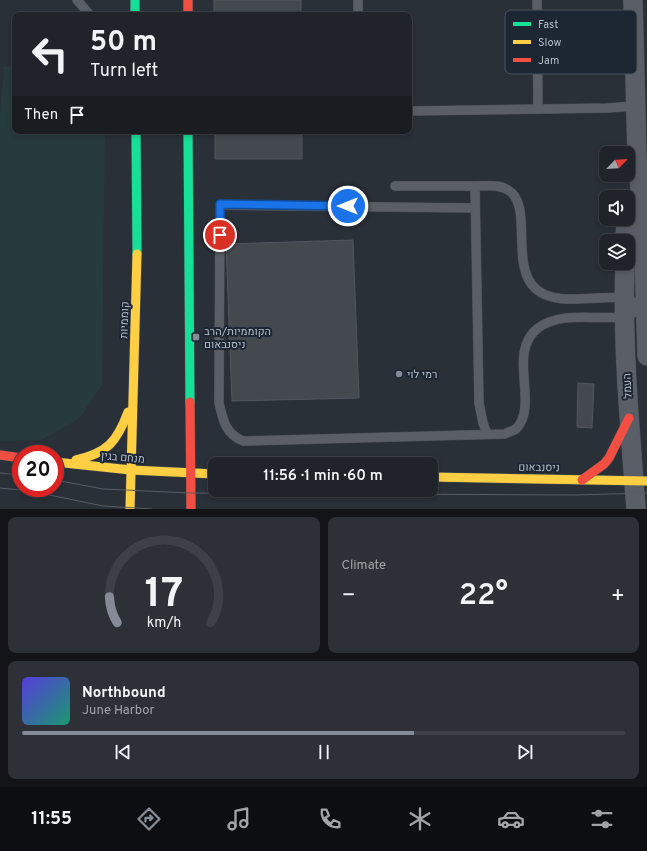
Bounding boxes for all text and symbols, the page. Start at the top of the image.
legend [505,10,637,74]
text: Fast [538,18,558,32]
text: 50 m [90,25,157,61]
icon: left [24,28,76,80]
text: Slow [538,36,561,50]
text: Jam [538,54,559,68]
text: Turn left [90,60,158,83]
icon: arrive [66,104,88,126]
text: Then [24,106,58,125]
north arrow [599,146,635,182]
map controls [599,146,635,270]
position arrow [327,185,369,227]
button: sound [599,190,635,226]
pin [203,218,237,252]
icon: arrive [209,224,231,246]
button: layers [599,234,635,270]
street label: קוממיות [117,301,133,339]
place label: הקוממיות/הרב ניסנבאום [204,325,271,352]
marker: הקוממיות/הרב ניסנבאום [191,332,201,342]
place label: רמי לוי [407,368,438,382]
marker: רמי לוי [394,369,404,379]
street label: העמל [620,373,636,399]
speed limit sign: 20 [12,445,64,497]
street label: מנחם בגין [101,449,145,467]
street label: ניסנבאום [518,461,560,475]
text: 11:56 · 1 min · 60 m [263,467,383,486]
text: Climate [342,558,386,574]
text: 17 [144,569,183,622]
text: 22° [459,578,508,615]
text: − [342,583,356,610]
text: + [611,583,625,610]
text: km/h [146,614,181,632]
text: Northbound [82,684,166,703]
text: June Harbor [82,703,155,719]
icon: previous [112,741,134,763]
icon: pause [313,741,335,763]
icon: next [514,741,536,763]
icon: directions [135,805,163,833]
icon: music [225,805,253,833]
icon: phone [316,805,344,833]
icon: climate [406,805,434,833]
icon: car [497,805,525,833]
icon: filters [588,805,616,833]
text: 11:55 [31,808,72,831]

